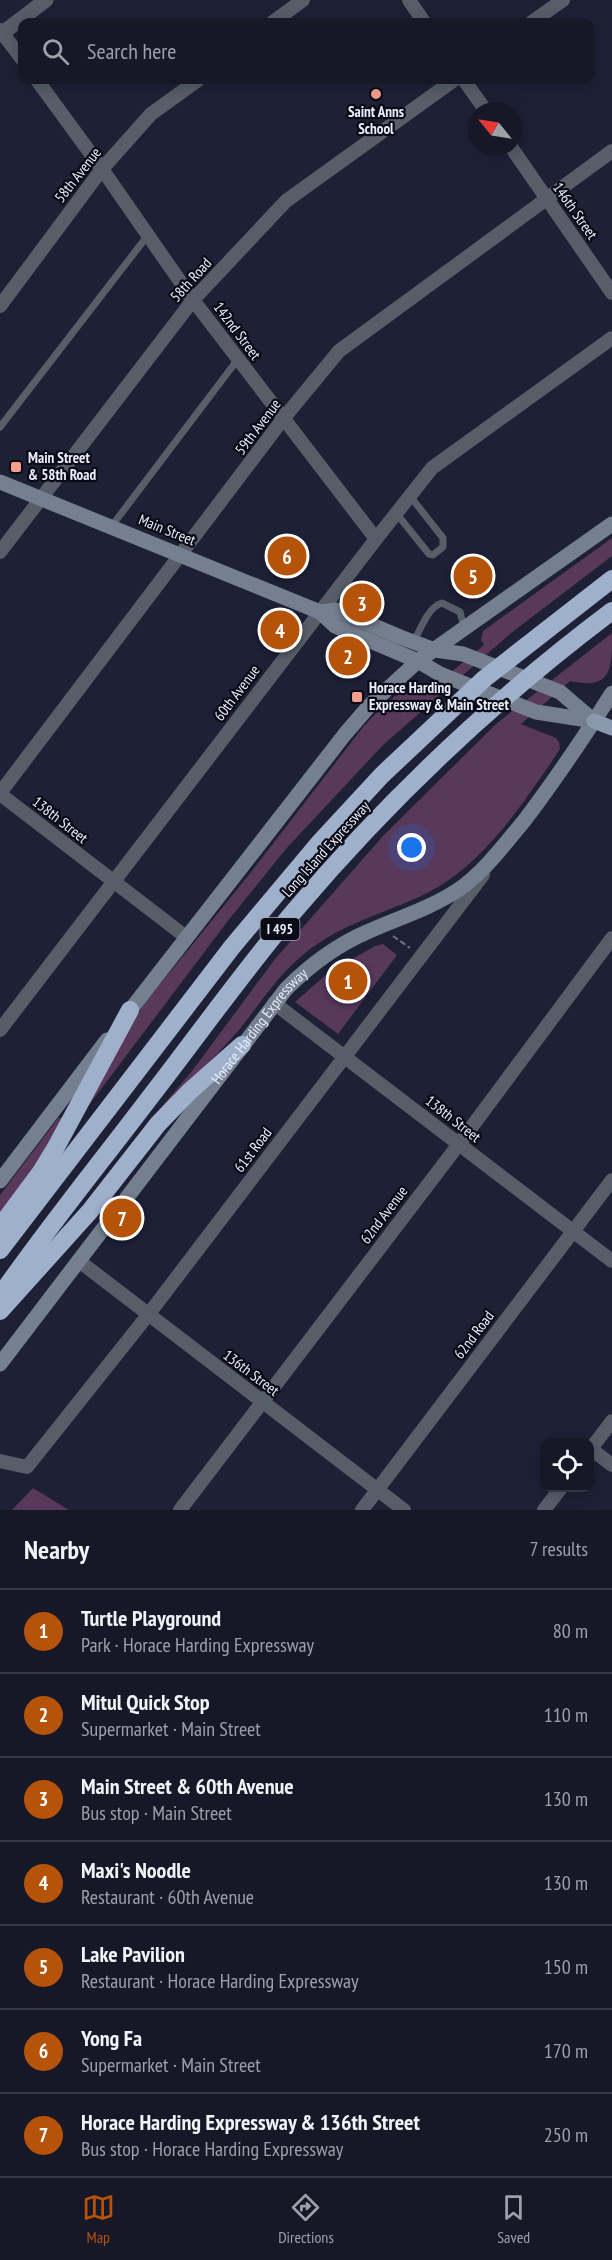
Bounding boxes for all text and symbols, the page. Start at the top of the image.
search box [18,18,594,84]
icon: search [39,35,72,68]
text: Search here [87,37,176,65]
marker: Saint Anns School [369,87,383,101]
place label: Saint Anns School [348,102,404,138]
north arrow [468,102,522,156]
street label: 58th Avenue [50,143,105,206]
street label: 146th Street [549,179,602,243]
street label: 58th Road [166,254,215,306]
street label: 142nd Street [209,298,265,363]
street label: 59th Avenue [230,395,285,458]
place label: Main Street & 58th Road [28,448,96,484]
marker: Main Street & 58th Road [9,460,23,474]
street label: Main Street [136,510,198,550]
pin: 6 [268,534,306,578]
pin: 5 [454,554,492,598]
pin: 3 [342,580,382,626]
pin: 4 [260,608,300,652]
pin: 2 [328,634,368,678]
street label: 60th Avenue [209,661,264,724]
place label: Horace Harding Expressway & Main Street [369,678,509,714]
marker: Horace Harding Expressway & Main Street [350,690,364,704]
street label: 138th Street [29,792,92,847]
street label: Long Island Expressway [278,796,374,901]
your location [397,833,426,862]
road number: I 495 [260,918,300,940]
pin: 1 [328,958,368,1004]
street label: Horace Harding Expressway [207,963,311,1088]
street label: 138th Street [422,1091,485,1146]
street label: 61st Road [230,1123,276,1176]
street label: 62nd Avenue [356,1182,411,1247]
pin: 7 [102,1196,142,1240]
street label: 62nd Road [449,1307,498,1363]
street label: 136th Street [220,1345,283,1400]
map controls [540,1438,594,1492]
button: locate [540,1438,594,1492]
text: Nearby [24,1533,89,1566]
text: 7 results [530,1536,588,1562]
text: Turtle Playground [81,1604,221,1632]
text: 1 [39,1618,48,1644]
text: 80 m [553,1618,588,1644]
text: Park · Horace Harding Expressway [81,1632,314,1658]
text: Mitul Quick Stop [81,1688,210,1716]
text: 2 [39,1702,48,1728]
text: 110 m [544,1702,588,1728]
text: Supermarket · Main Street [81,1716,261,1742]
text: Main Street & 60th Avenue [81,1772,294,1800]
text: 3 [39,1786,48,1812]
text: 130 m [544,1786,588,1812]
text: Bus stop · Main Street [81,1800,232,1826]
text: Maxi's Noodle [81,1856,191,1884]
text: 4 [39,1870,48,1896]
text: 130 m [544,1870,588,1896]
text: Restaurant · 60th Avenue [81,1884,254,1910]
text: Lake Pavilion [81,1940,185,1968]
text: 5 [39,1954,48,1980]
text: 150 m [544,1954,588,1980]
text: Restaurant · Horace Harding Expressway [81,1968,359,1994]
text: Yong Fa [81,2024,142,2052]
text: 6 [39,2038,48,2064]
text: 170 m [544,2038,588,2064]
text: Supermarket · Main Street [81,2052,261,2078]
text: Horace Harding Expressway & 136th Street [81,2108,420,2136]
text: 7 [39,2122,48,2148]
text: 250 m [544,2122,588,2148]
text: Bus stop · Horace Harding Expressway [81,2136,343,2162]
tab: Map [82,2191,115,2247]
tab: Directions [278,2191,334,2247]
tab: Saved [497,2191,530,2247]

